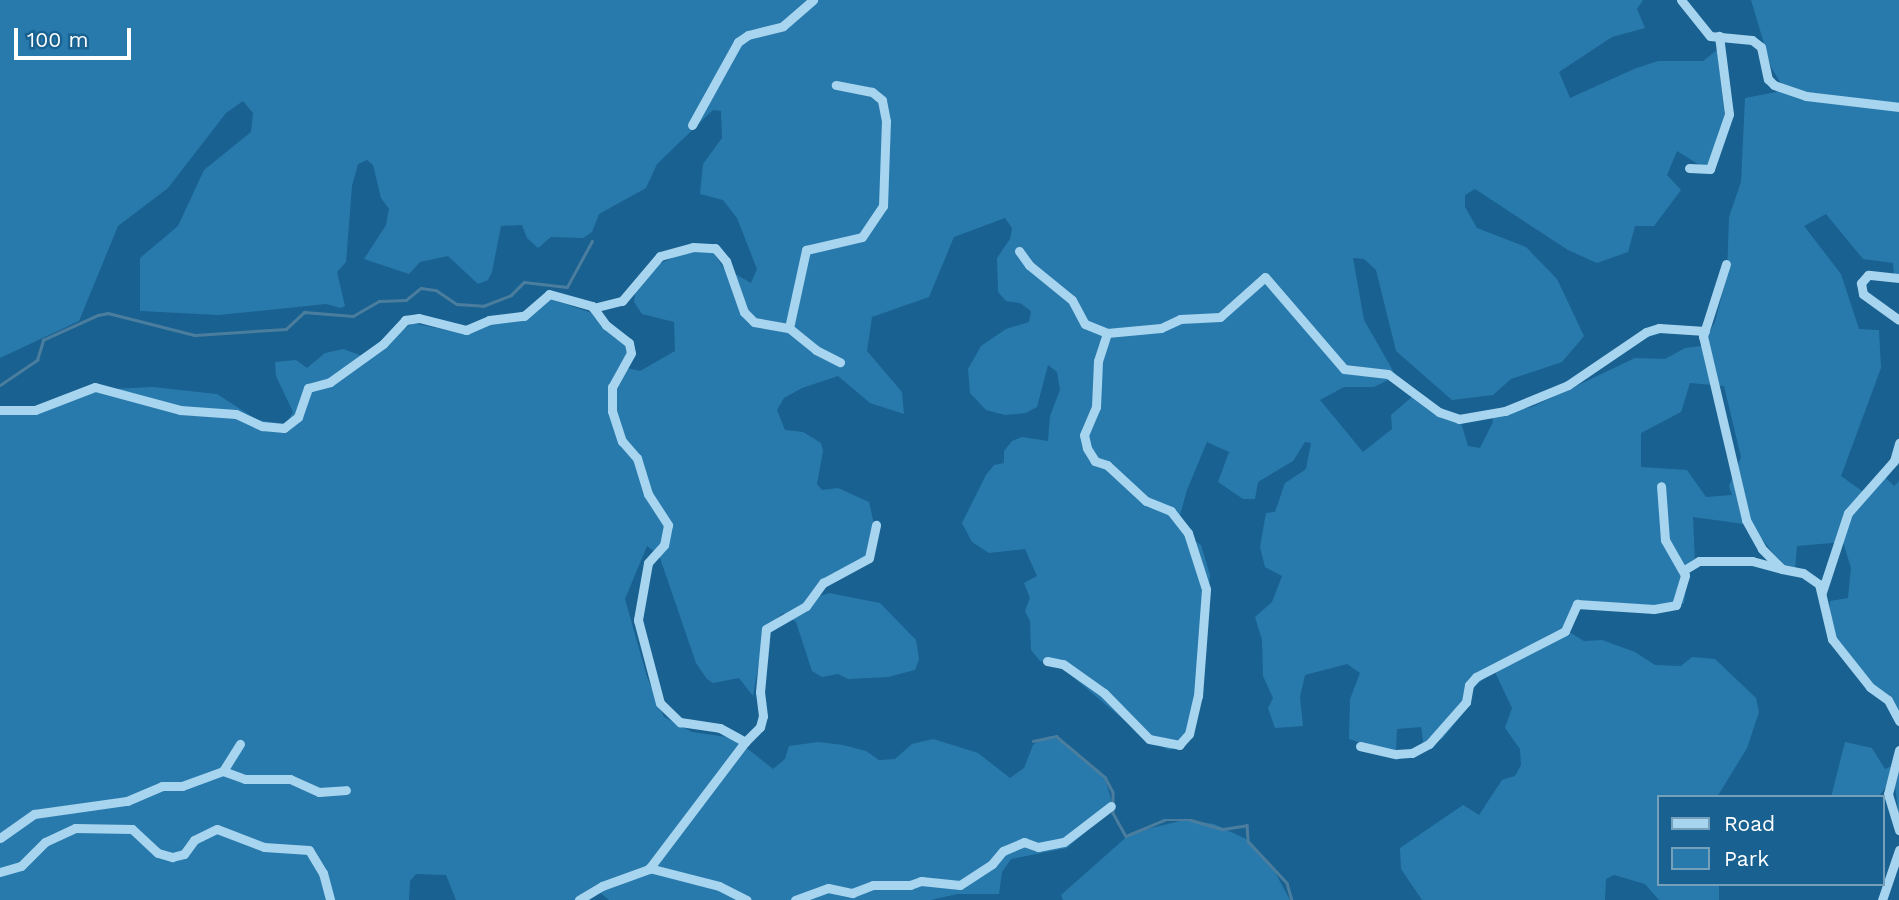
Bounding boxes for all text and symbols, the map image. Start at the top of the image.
scale bar [18,14,135,58]
text: 100 m [27,27,89,52]
legend [1658,795,1885,886]
text: Road [1724,811,1775,836]
text: Park [1724,846,1769,871]

